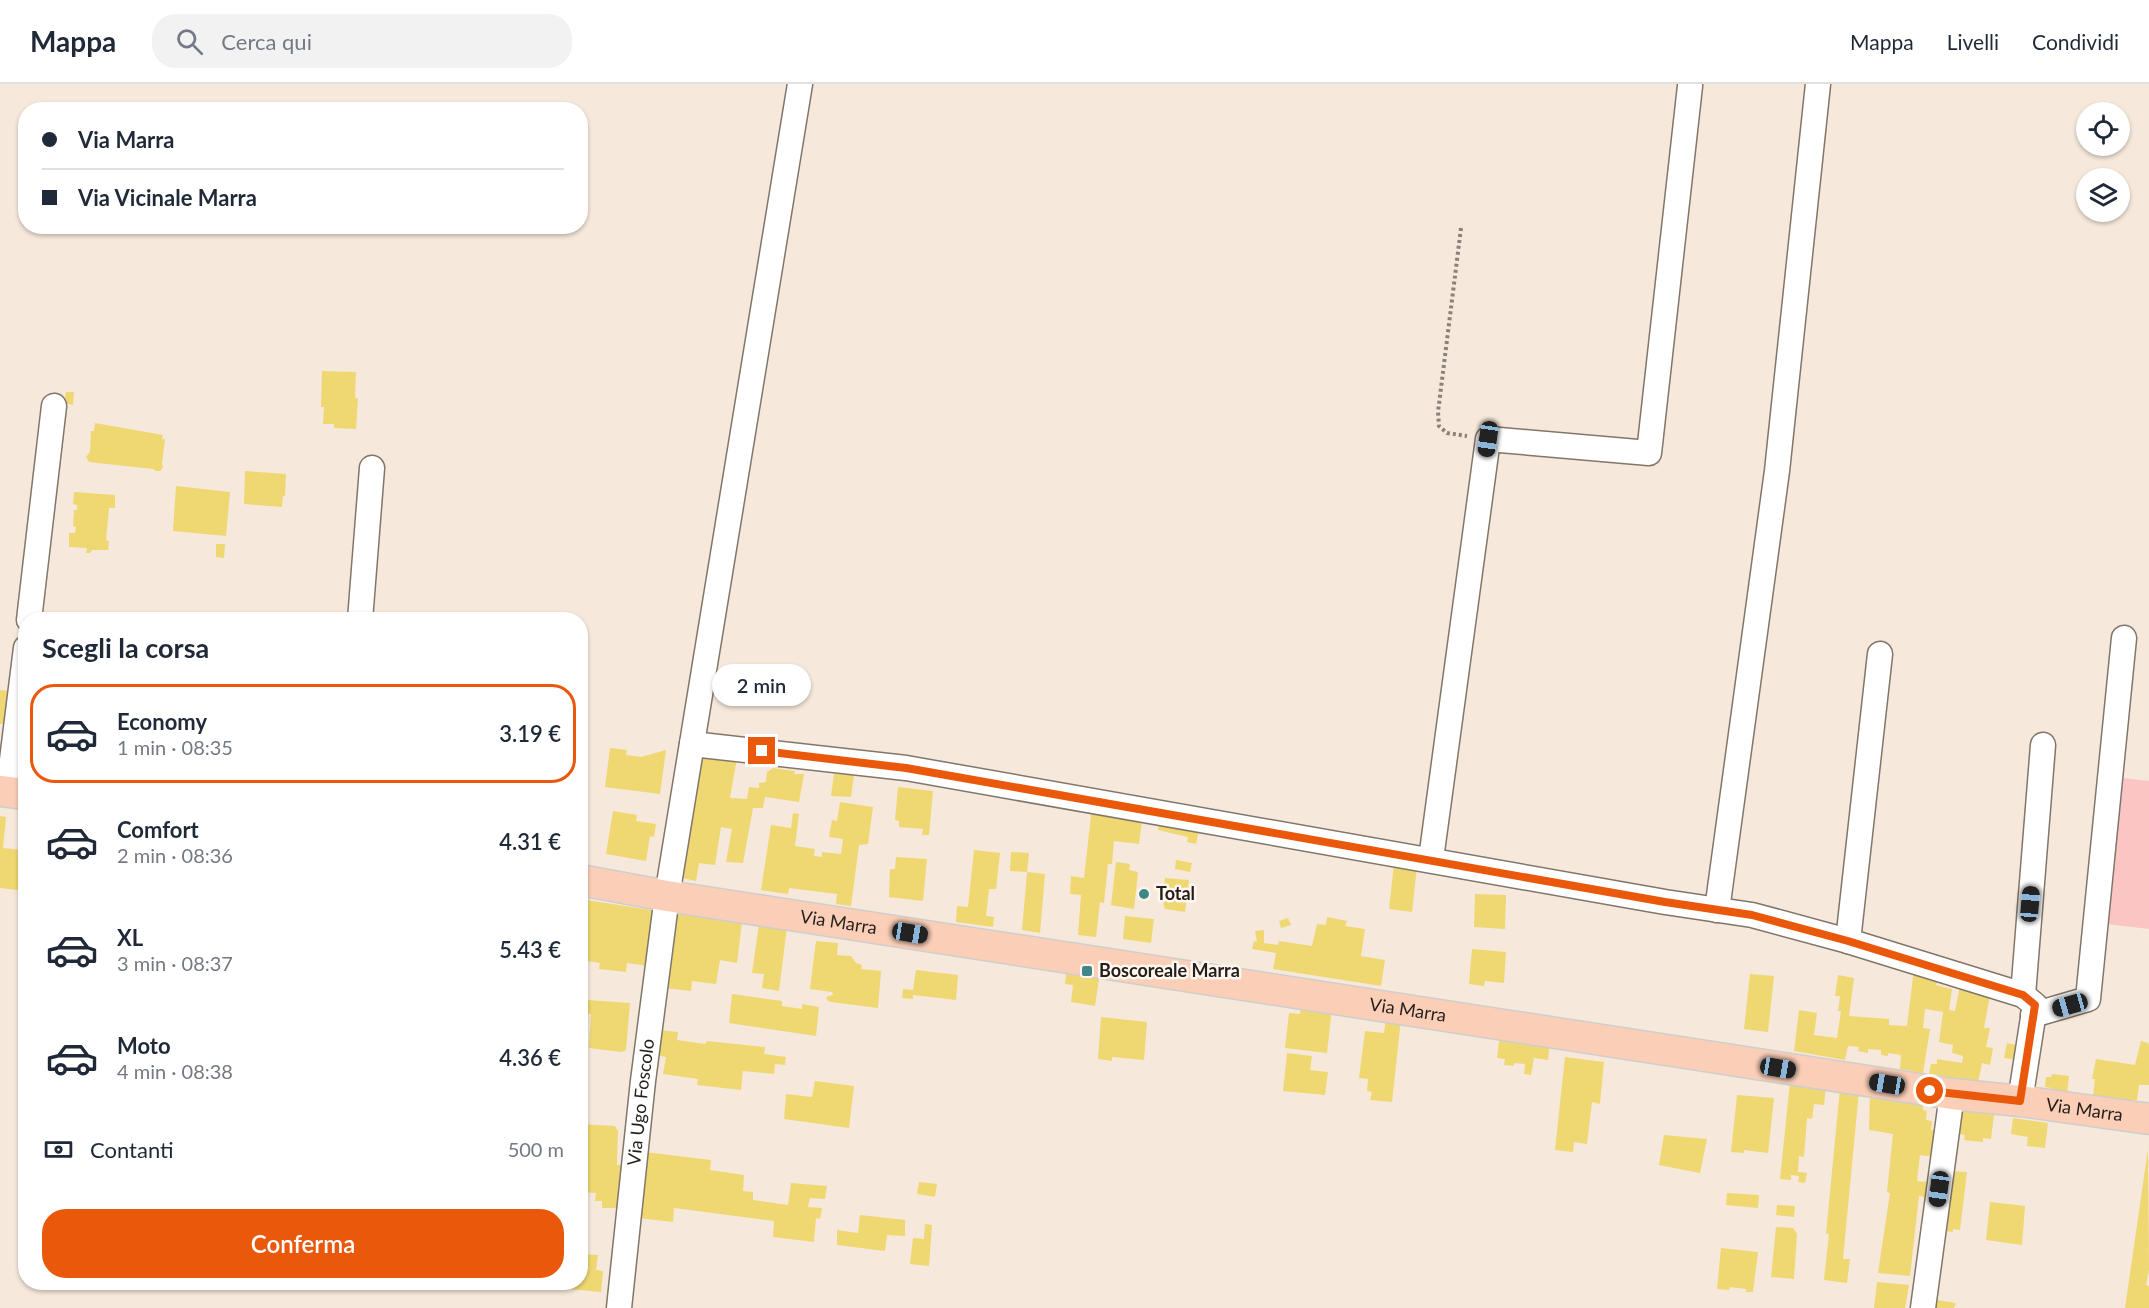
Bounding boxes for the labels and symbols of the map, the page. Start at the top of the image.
car [1477,420,1499,458]
callout: 2 min [712,664,812,706]
route end [748,737,775,764]
place label: Total [1156,882,1195,904]
car [2019,885,2041,923]
marker: Total [1137,887,1151,901]
street label: Via Marra [799,905,879,938]
car [891,921,929,945]
place label: Boscoreale Marra [1099,959,1240,981]
marker: Boscoreale Marra [1080,964,1094,978]
car [2050,991,2090,1019]
street label: Via Marra [1368,992,1448,1026]
street label: Via Ugo Foscolo [622,1037,658,1167]
car [1759,1056,1797,1080]
car [1868,1072,1906,1096]
route start [1916,1077,1943,1104]
street label: Via Marra [2045,1093,2124,1125]
car [1928,1170,1950,1208]

